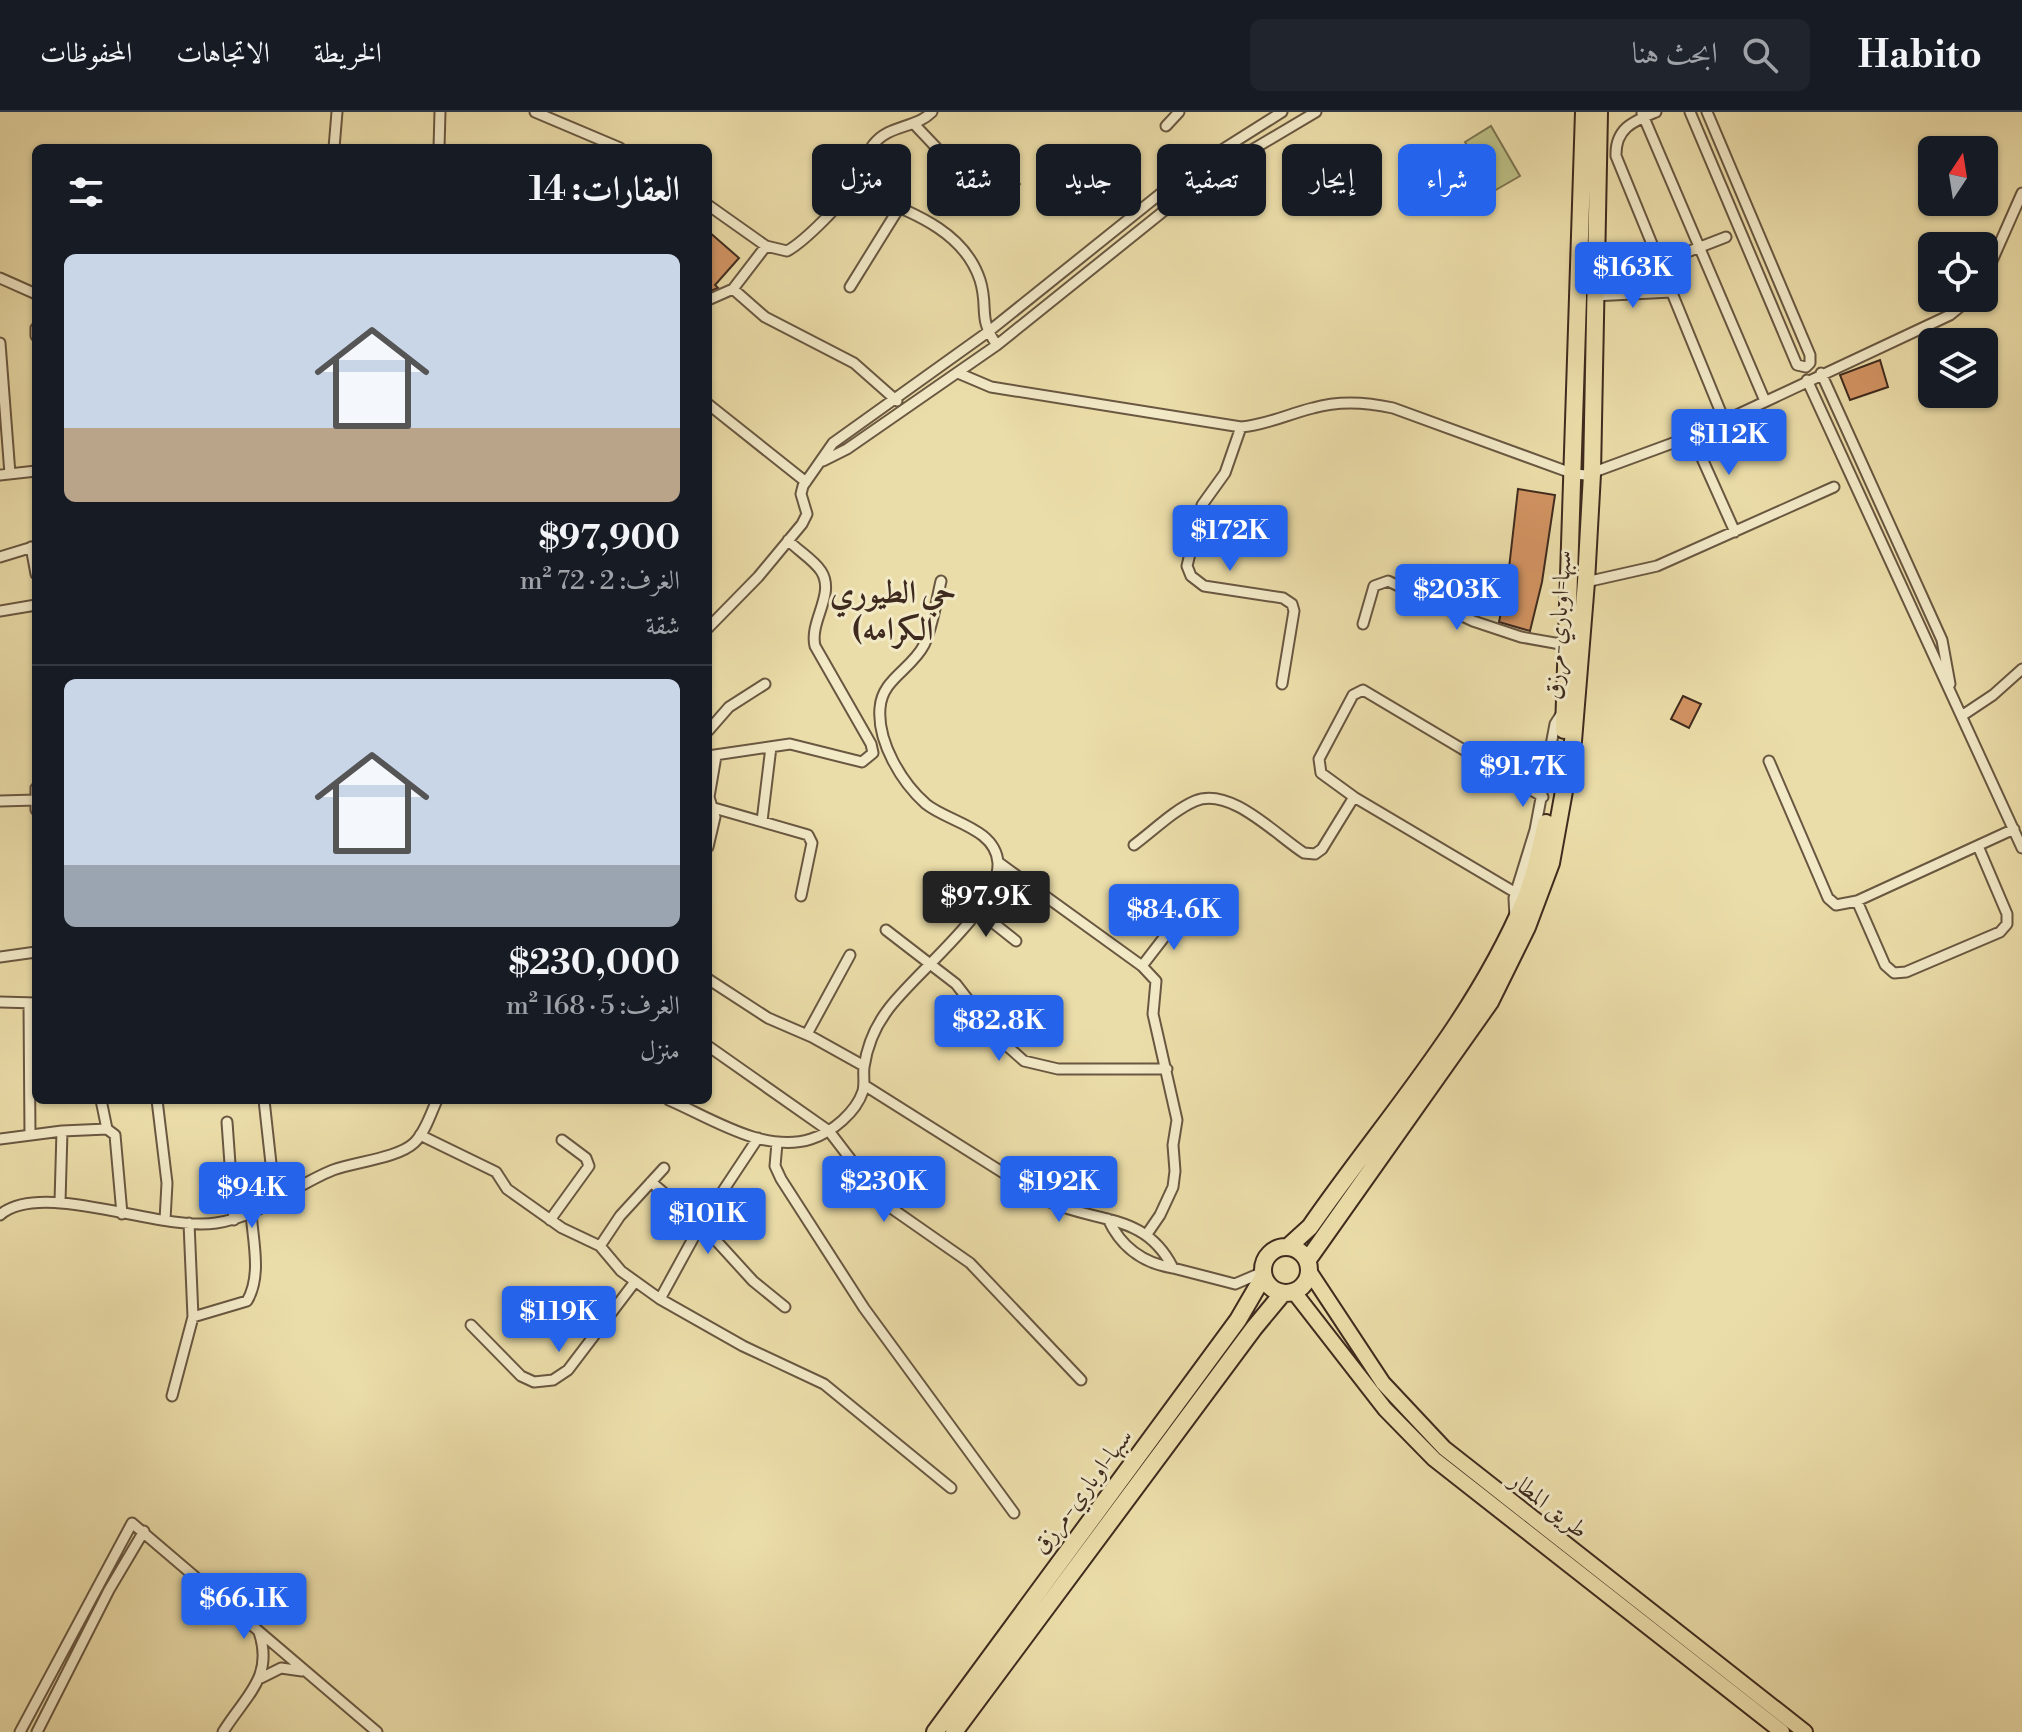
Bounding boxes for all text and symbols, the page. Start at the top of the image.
search box [1250,19,1810,91]
text: Habito [1858,32,1982,79]
icon: search [1738,33,1782,77]
text: ابحث هنا [1632,35,1718,73]
text: المحفوظات [40,36,132,71]
text: الاتجاهات [176,36,270,71]
text: الخريطة [314,36,382,71]
north arrow [1918,136,1998,216]
map controls [1918,136,1998,408]
chip: منزل [812,144,911,216]
chip: شقة [927,144,1020,216]
chip: جديد [1036,144,1141,216]
chip: تصفية [1157,144,1266,216]
chip: إيجار [1282,144,1382,216]
chip: شراء [1398,144,1496,216]
text: العقارات: 14 [529,169,680,211]
icon: filters [64,170,108,214]
button: locate [1918,232,1998,312]
pin: $163K [1577,242,1689,310]
text: $163K [1593,252,1673,284]
icon: home [300,306,444,450]
button: layers [1918,328,1998,408]
pin: $112K [1673,409,1785,477]
text: $112K [1689,419,1769,451]
pin: $172K [1174,505,1286,573]
text: $172K [1191,515,1269,547]
text: $97,900 [539,518,680,560]
street label: سبها-اوباري-مرزق [1539,549,1582,701]
pin: $203K [1401,564,1513,632]
text: الغرف: 2 · 72 m² [520,565,680,597]
district label: حي الطيوري (الكرامه [830,573,956,650]
text: $203K [1413,574,1501,606]
text: شقة [646,610,680,642]
icon: home [300,731,444,875]
pin: $91.7K [1458,741,1588,809]
text: $91.7K [1479,751,1567,783]
pin: $97.9K [921,871,1051,939]
text: $97.9K [941,881,1031,913]
pin: $84.6K [1109,884,1239,952]
text: $84.6K [1127,894,1221,926]
text: $230,000 [509,943,680,985]
text: الغرف: 5 · 168 m² [506,990,680,1022]
pin: $82.8K [934,995,1064,1063]
text: $82.8K [952,1005,1046,1037]
text: منزل [640,1035,680,1067]
pin: $230K [828,1156,940,1224]
pin: $192K [1003,1156,1115,1224]
pin: $94K [205,1162,299,1230]
text: $230K [840,1166,928,1198]
text: $192K [1018,1166,1100,1198]
text: $94K [217,1172,287,1204]
pin: $101K [652,1188,764,1256]
text: $101K [669,1198,747,1230]
pin: $119K [503,1286,615,1354]
text: $119K [520,1296,598,1328]
street label: سبها-اوباري-مرزق [1026,1423,1142,1562]
street label: طريق المطار [1502,1465,1593,1546]
pin: $66.1K [179,1573,309,1641]
text: $66.1K [199,1583,289,1615]

